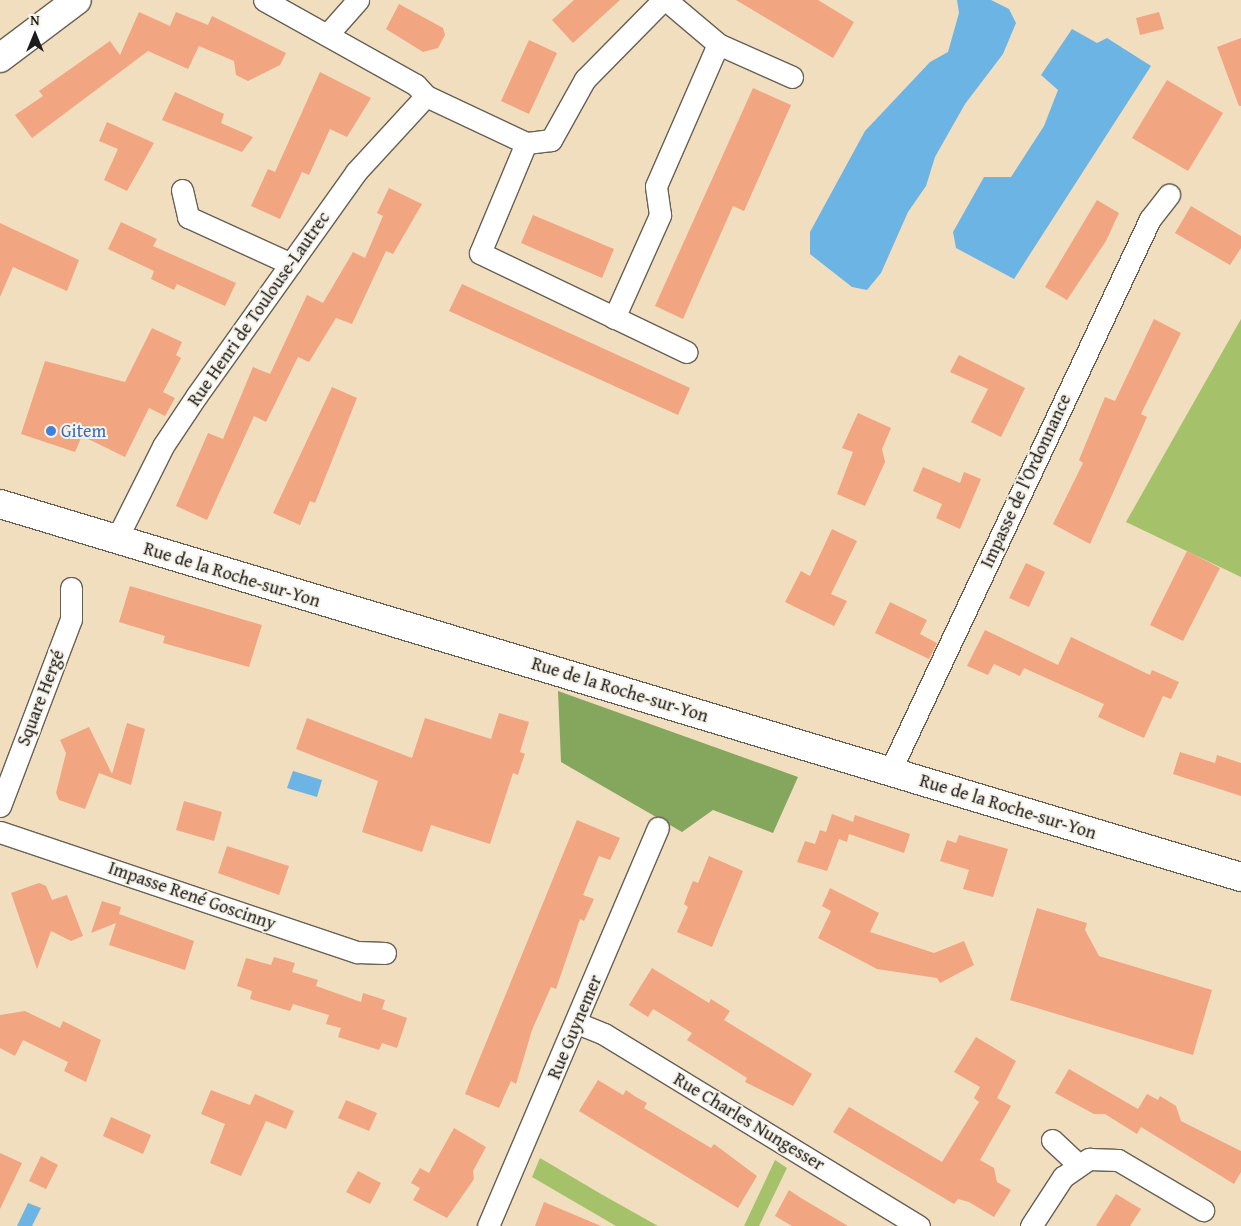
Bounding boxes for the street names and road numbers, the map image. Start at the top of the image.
street label: Rue Henri de Toulouse-Lautrec [183,208,335,410]
street label: Impasse de l'Ordonnance [976,391,1076,571]
street label: Rue de la Roche-sur-Yon [141,538,323,612]
street label: Square Hergé [13,647,69,749]
street label: Rue de la Roche-sur-Yon [529,653,711,727]
street label: Rue de la Roche-sur-Yon [917,770,1099,844]
street label: Impasse René Goscinny [105,857,279,935]
street label: Rue Guynemer [543,972,607,1082]
street label: Rue Charles Nungesser [670,1068,828,1176]

